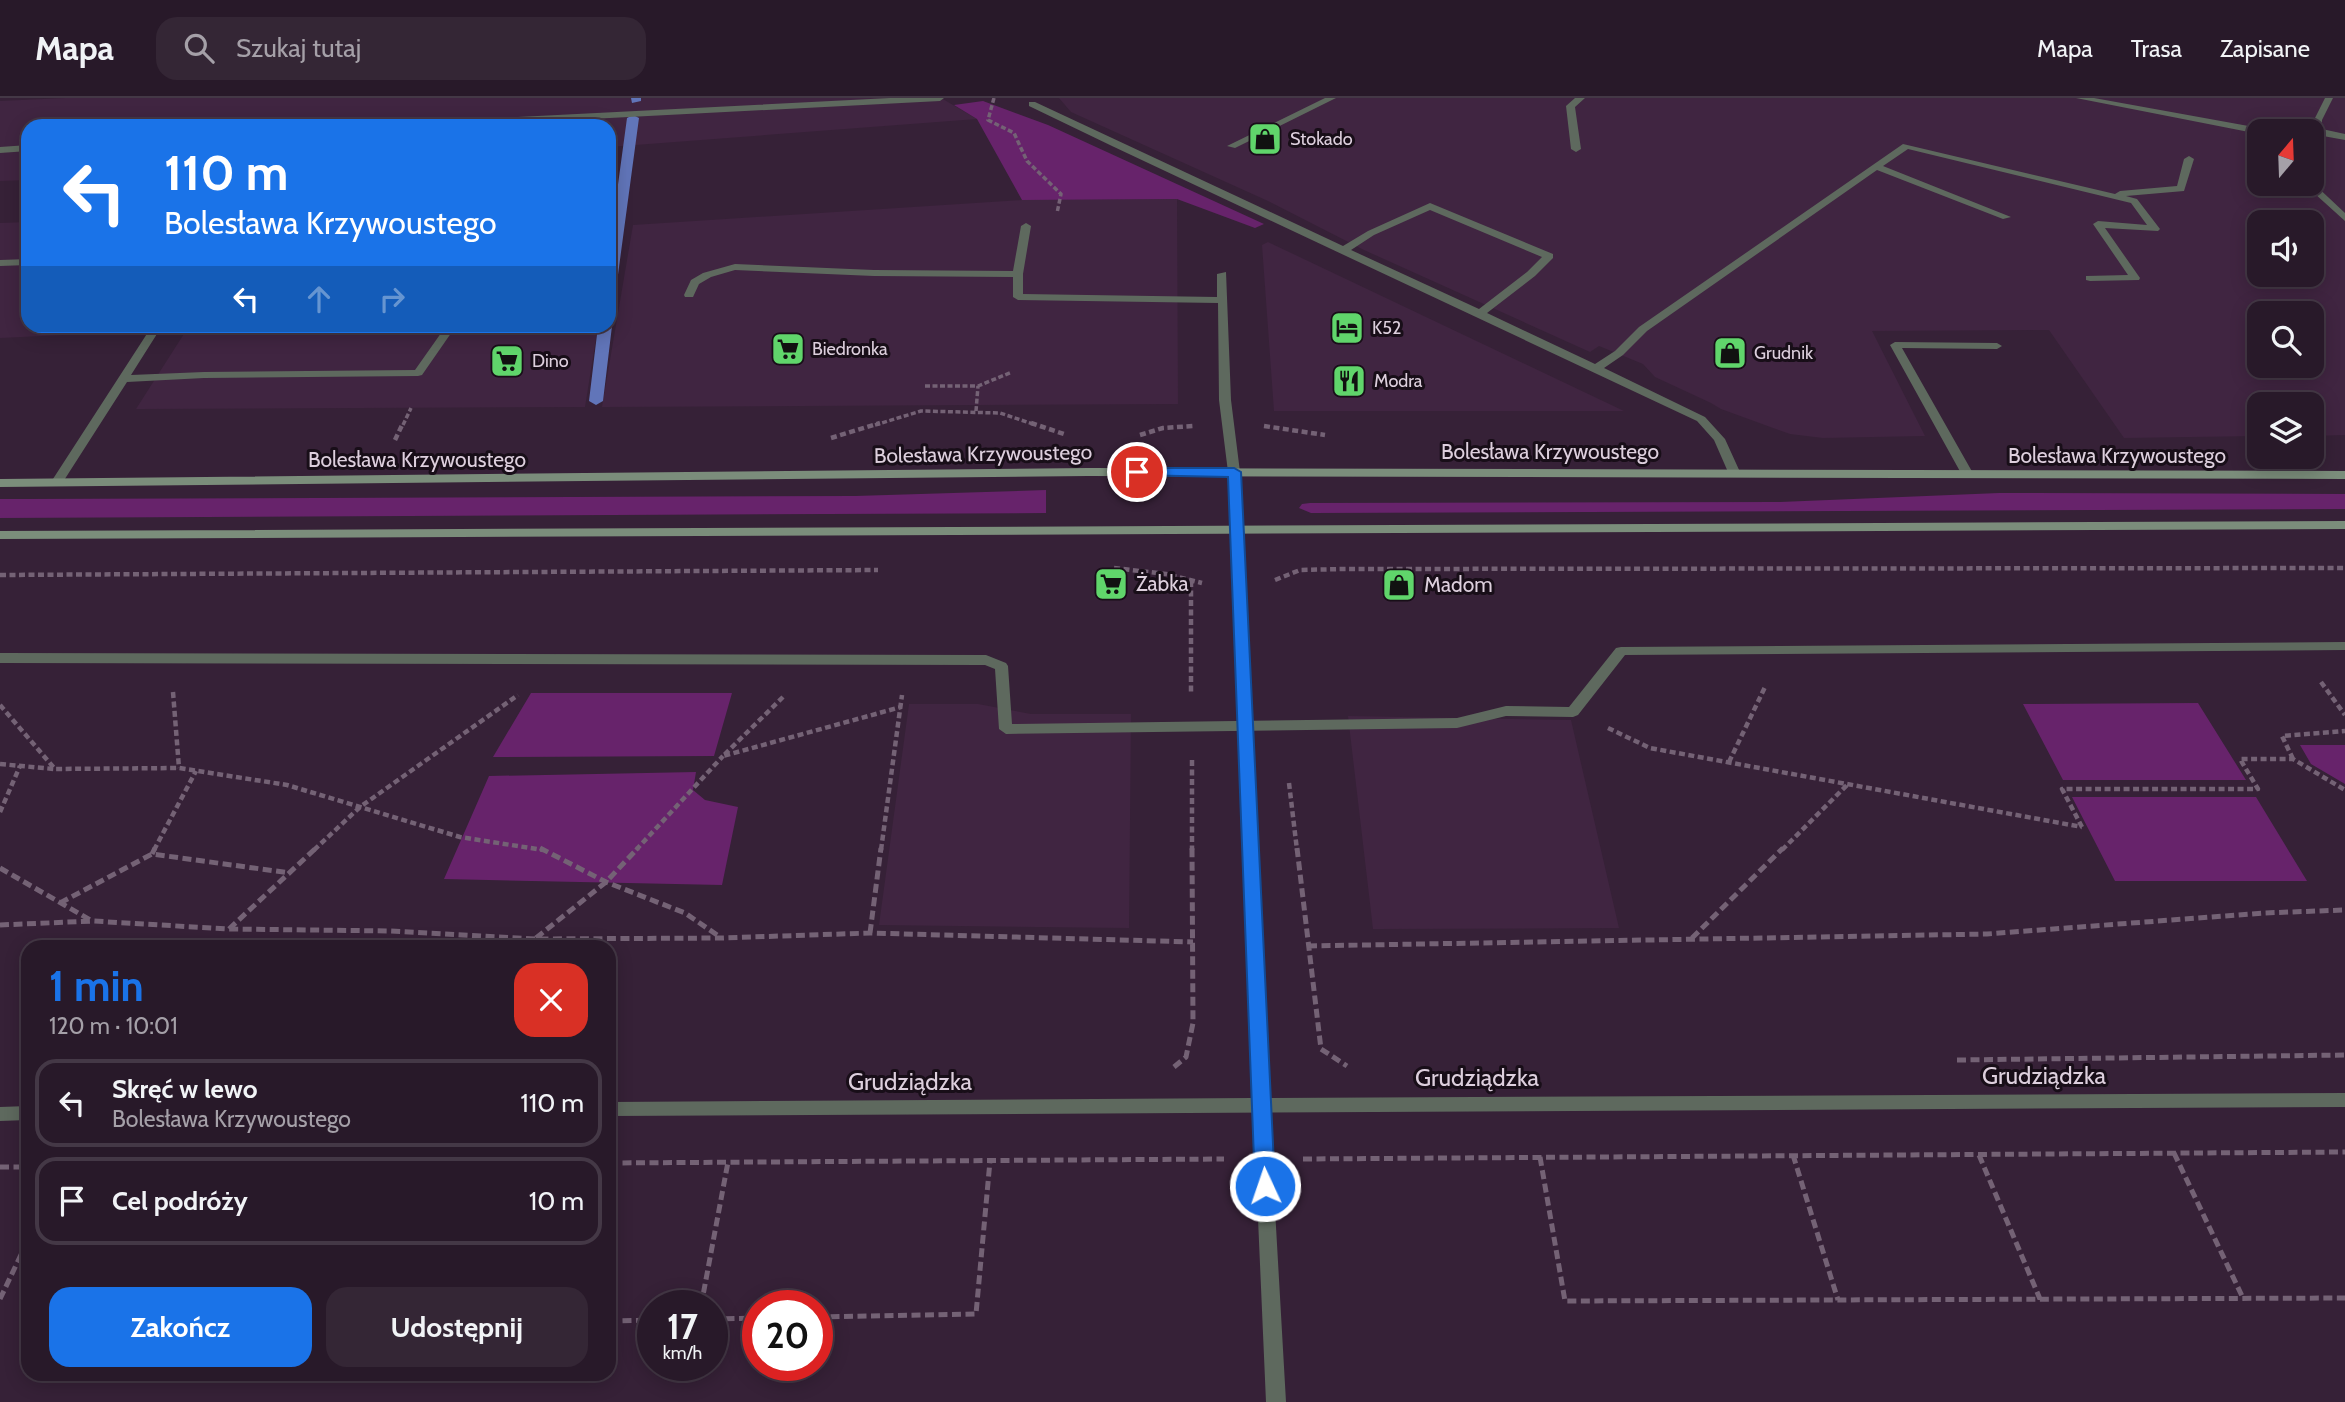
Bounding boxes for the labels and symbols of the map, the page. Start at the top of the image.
north arrow [2247,119,2324,196]
shop icon: Stokado [1246,120,1284,158]
place label: Stokado [1290,128,1353,150]
hotel icon: K52 [1328,309,1366,347]
place label: K52 [1372,317,1401,339]
supermarket icon: Biedronka [769,330,807,368]
shop icon: Grudnik [1711,334,1749,372]
place label: Biedronka [812,338,888,360]
supermarket icon: Dino [488,342,526,380]
place label: Grudnik [1754,342,1814,364]
place label: Dino [532,350,569,372]
restaurant icon: Modra [1330,362,1368,400]
place label: Modra [1374,370,1423,392]
street label: Bolesława Krzywoustego [874,439,1092,468]
street label: Bolesława Krzywoustego [1441,439,1659,464]
pin [1107,442,1167,502]
street label: Bolesława Krzywoustego [2008,443,2226,468]
street label: Bolesława Krzywoustego [308,447,526,472]
supermarket icon: Żabka [1092,565,1130,603]
shop icon: Madom [1380,566,1418,604]
place label: Żabka [1136,571,1189,596]
place label: Madom [1424,572,1493,597]
street label: Grudziądzka [1982,1061,2107,1090]
street label: Grudziądzka [1415,1063,1540,1092]
street label: Grudziądzka [848,1067,973,1096]
position arrow [1228,1149,1302,1223]
speed limit sign: 20 [742,1290,833,1381]

